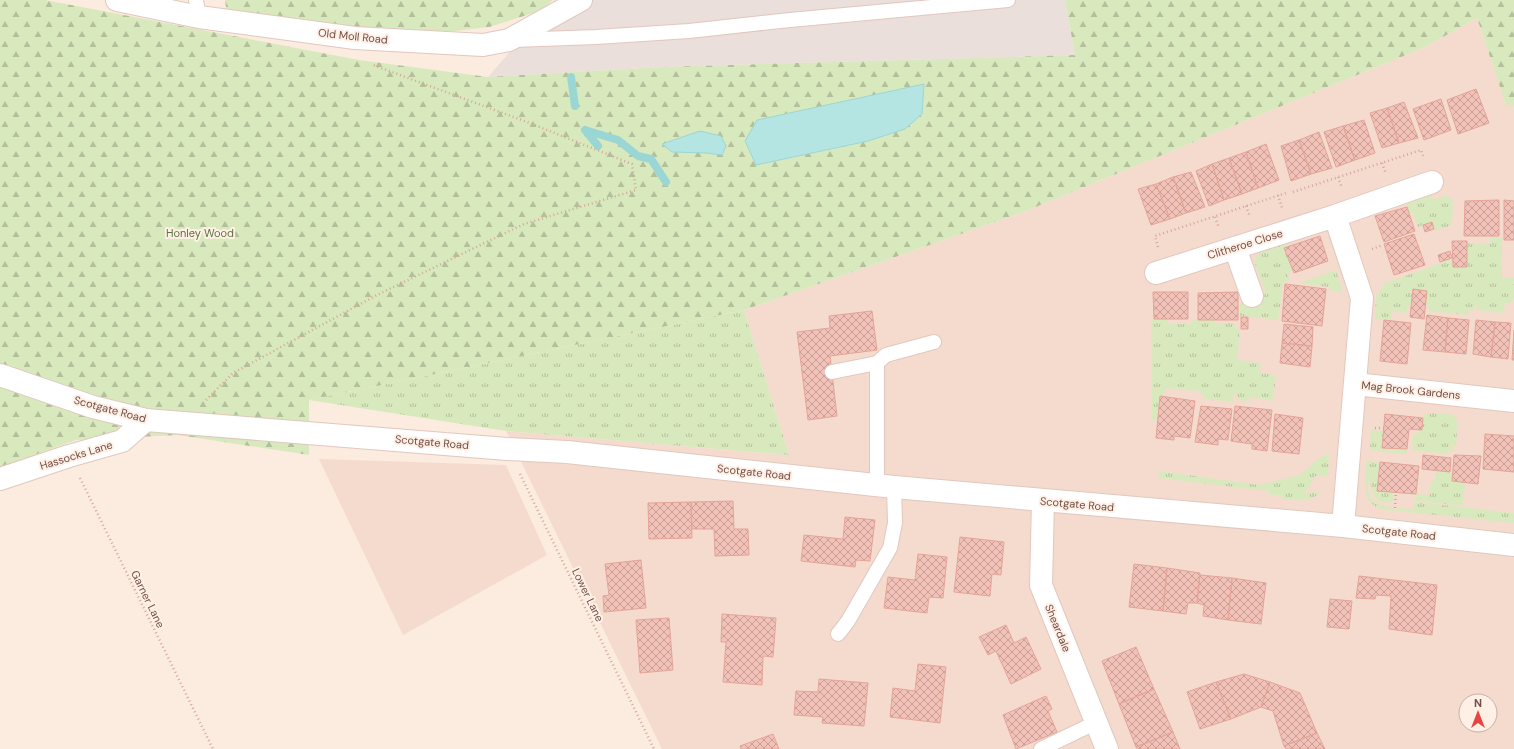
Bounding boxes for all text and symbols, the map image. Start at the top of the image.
street label: Old Moll Road [317,25,389,47]
park label: Honley Wood [166,226,234,240]
street label: Clitheroe Close [1206,226,1284,262]
street label: Mag Brook Gardens [1361,378,1461,402]
street label: Scotgate Road [72,393,148,425]
street label: Scotgate Road [394,432,470,452]
street label: Hassocks Lane [38,437,114,473]
street label: Scotgate Road [716,461,792,483]
street label: Scotgate Road [1039,494,1115,514]
street label: Scotgate Road [1361,521,1437,543]
street label: Lower Lane [569,566,607,624]
street label: Garner Lane [128,568,168,630]
street label: Sheardale [1042,602,1074,654]
north arrow [1458,693,1498,733]
text: N [1474,696,1482,710]

